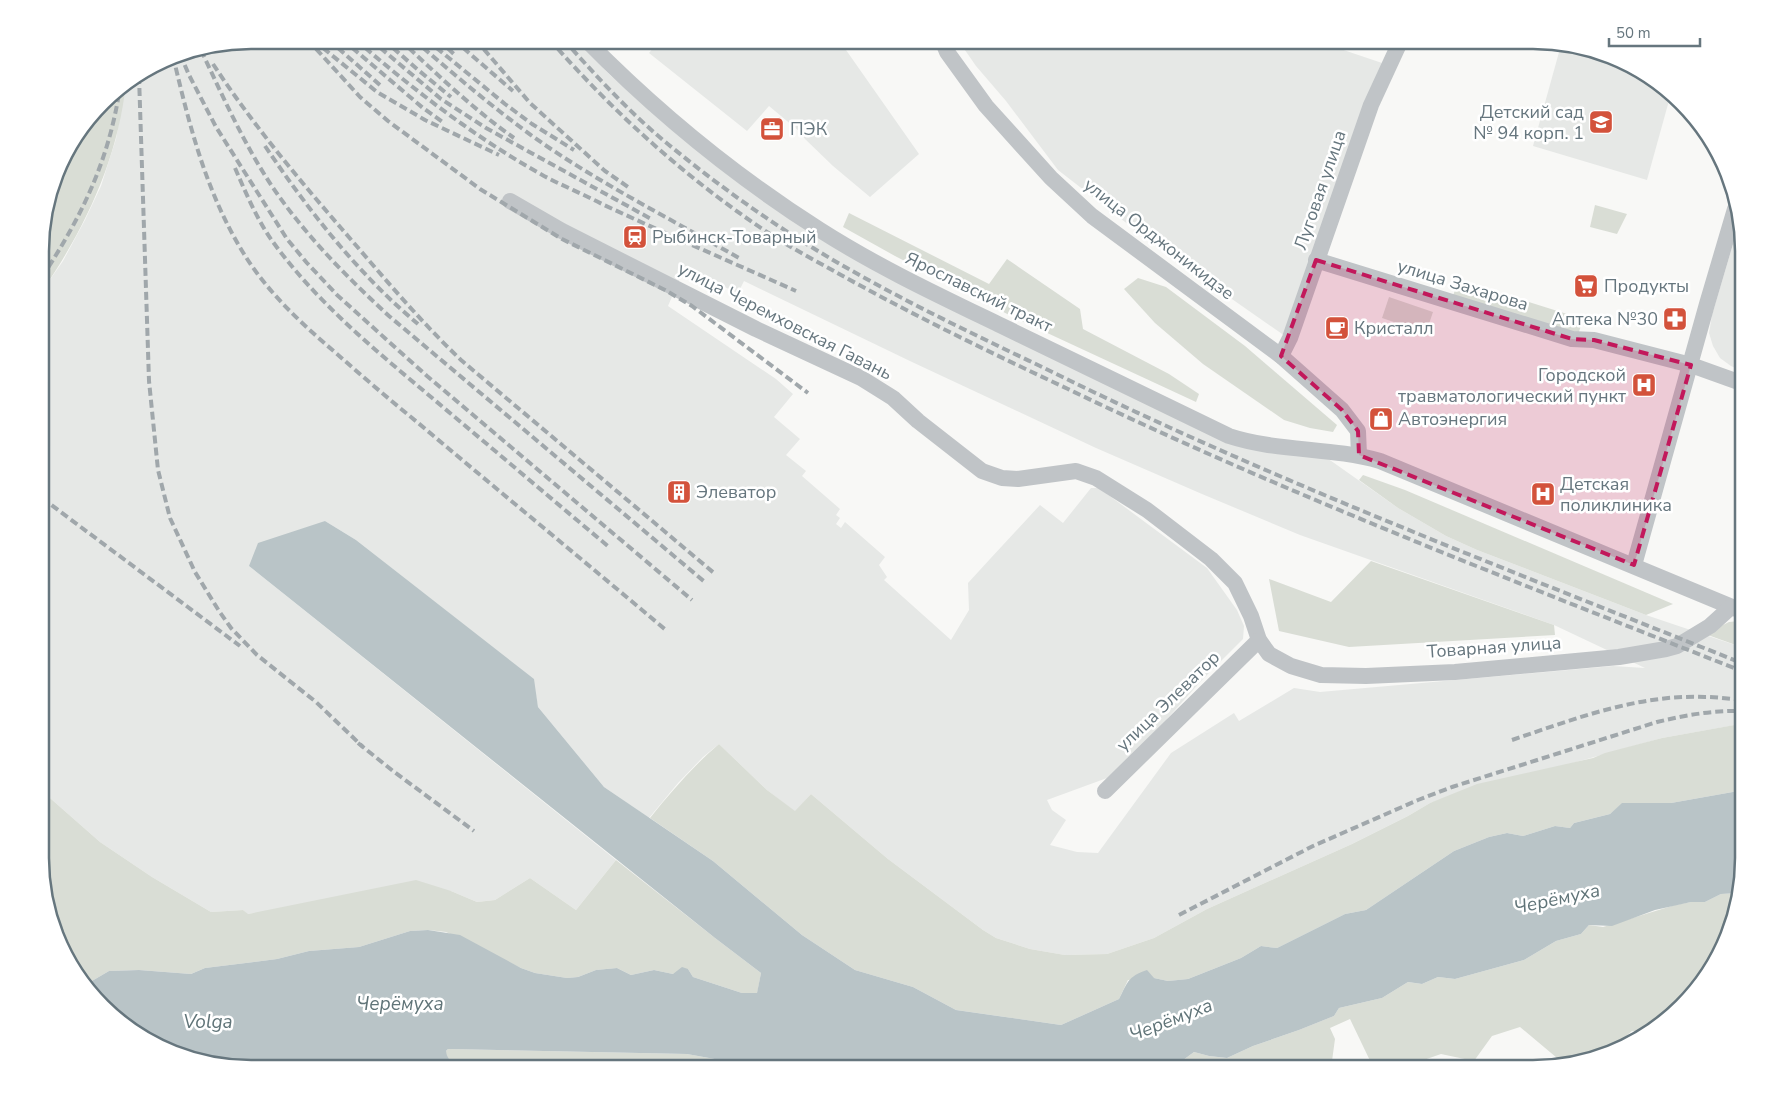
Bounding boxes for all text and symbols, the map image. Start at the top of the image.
scale bar [1609,15,1700,47]
text: 50 m [1616,23,1651,43]
place label: Детский сад № 94 корп. 1 [1473,100,1584,145]
school or university icon: Детский сад № 94 корп. 1 [1588,109,1614,135]
office icon: ПЭК [759,116,785,142]
place label: ПЭК [790,117,828,141]
street label: Луговая улица [1288,127,1352,253]
street label: улица Орджоникидзе [1079,173,1239,305]
station icon: Рыбинск-Товарный [622,224,648,250]
place label: Рыбинск-Товарный [652,225,817,249]
street label: Ярославский тракт [901,246,1057,338]
street label: улица Захарова [1395,254,1531,316]
street label: улица Черемховская Гавань [674,256,896,386]
supermarket icon: Продукты [1573,273,1599,299]
place label: Продукты [1604,274,1689,298]
pharmacy icon: Аптека №30 [1662,306,1688,332]
place label: Аптека №30 [1552,307,1658,331]
cafe icon: Кристалл [1324,315,1350,341]
place label: Кристалл [1354,316,1434,340]
place label: Городской травматологический пункт [1398,363,1626,408]
hospital icon: Городской травматологический пункт [1631,372,1657,398]
shop icon: Автоэнергия [1368,406,1394,432]
place label: Автоэнергия [1398,407,1507,431]
place label: Детская поликлиника [1560,472,1672,517]
building icon: Элеватор [666,479,692,505]
place label: Элеватор [696,480,776,504]
hospital icon: Детская поликлиника [1530,481,1556,507]
street label: Товарная улица [1426,630,1562,664]
street label: улица Элеватор [1111,645,1225,757]
water label: Черёмуха [1512,877,1602,921]
water label: Черёмуха [356,991,444,1017]
water label: Черёмуха [1126,992,1216,1048]
water label: Volga [183,1009,233,1035]

